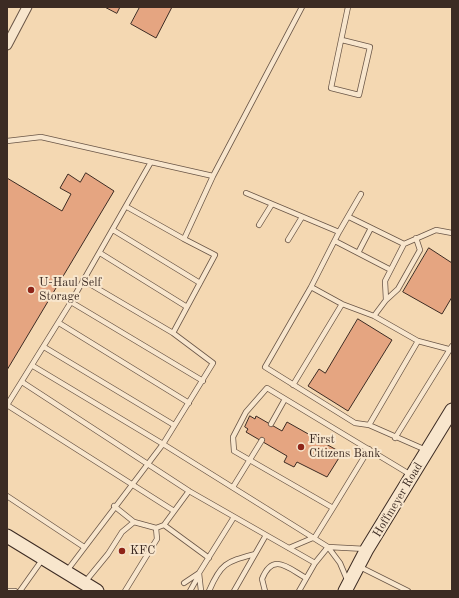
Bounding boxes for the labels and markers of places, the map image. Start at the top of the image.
place label: U-Haul Self Storage [39,276,101,304]
marker: U-Haul Self Storage [26,285,36,295]
place label: First Citizens Bank [309,433,380,461]
marker: First Citizens Bank [296,442,306,452]
place label: KFC [130,544,155,558]
marker: KFC [117,546,127,556]

